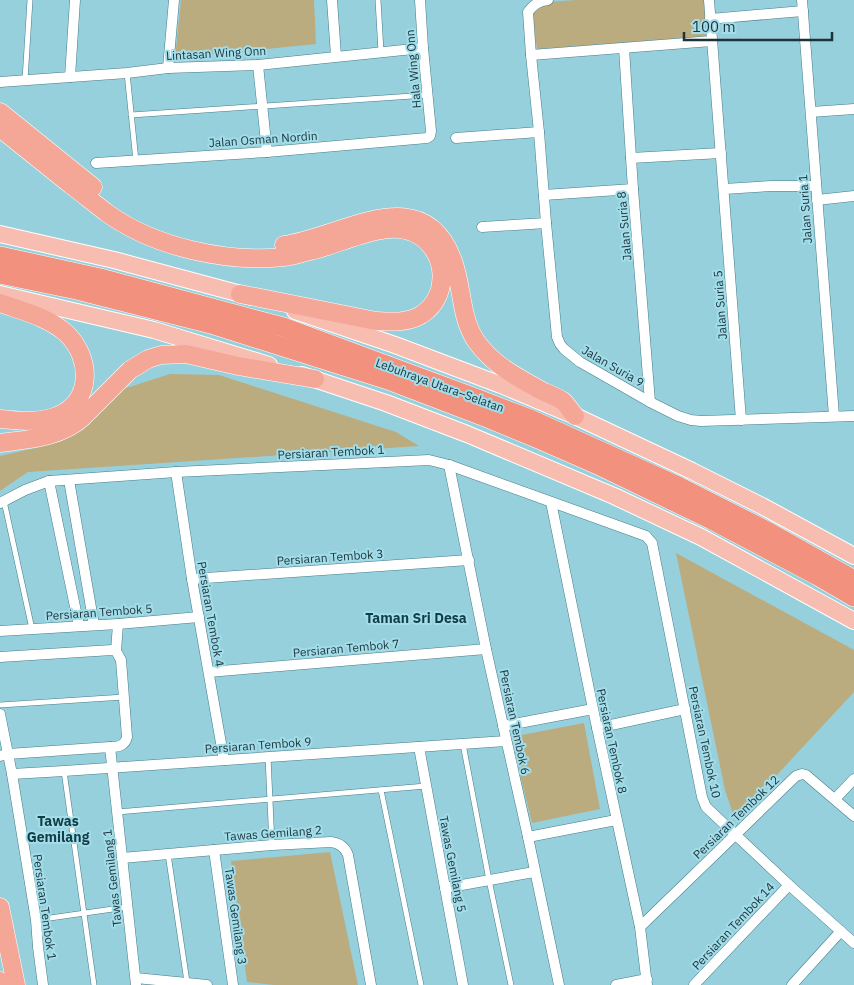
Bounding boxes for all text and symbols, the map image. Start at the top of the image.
scale bar [684,10,832,42]
text: 100 m [692,17,736,36]
street label: Hala Wing Onn [402,29,424,109]
street label: Lintasan Wing Onn [166,43,266,63]
street label: Jalan Osman Nordin [208,128,318,150]
street label: Jalan Suria 1 [795,174,815,244]
street label: Jalan Suria 8 [614,191,634,261]
street label: Jalan Suria 5 [710,270,730,340]
street label: Jalan Suria 9 [579,342,647,390]
street label: Lebuhraya Utara–Selatan [374,355,506,415]
street label: Persiaran Tembok 1 [277,442,385,462]
street label: Persiaran Tembok 3 [276,546,384,568]
street label: Persiaran Tembok 4 [194,560,228,668]
street label: Persiaran Tembok 5 [45,601,153,623]
district label: Taman Sri Desa [365,609,467,627]
street label: Persiaran Tembok 7 [292,636,400,660]
street label: Persiaran Tembok 6 [497,668,533,776]
street label: Persiaran Tembok 10 [686,685,724,799]
street label: Persiaran Tembok 8 [594,687,630,795]
street label: Persiaran Tembok 9 [204,734,312,756]
street label: Persiaran Tembok 12 [690,772,782,862]
district label: Tawas Gemilang [27,812,90,846]
street label: Tawas Gemilang 5 [436,815,470,913]
street label: Tawas Gemilang 2 [224,822,322,844]
street label: Tawas Gemilang 1 [99,829,125,927]
street label: Persiaran Tembok 1 [30,853,60,961]
street label: Tawas Gemilang 3 [222,867,250,965]
street label: Persiaran Tembok 14 [689,879,777,973]

